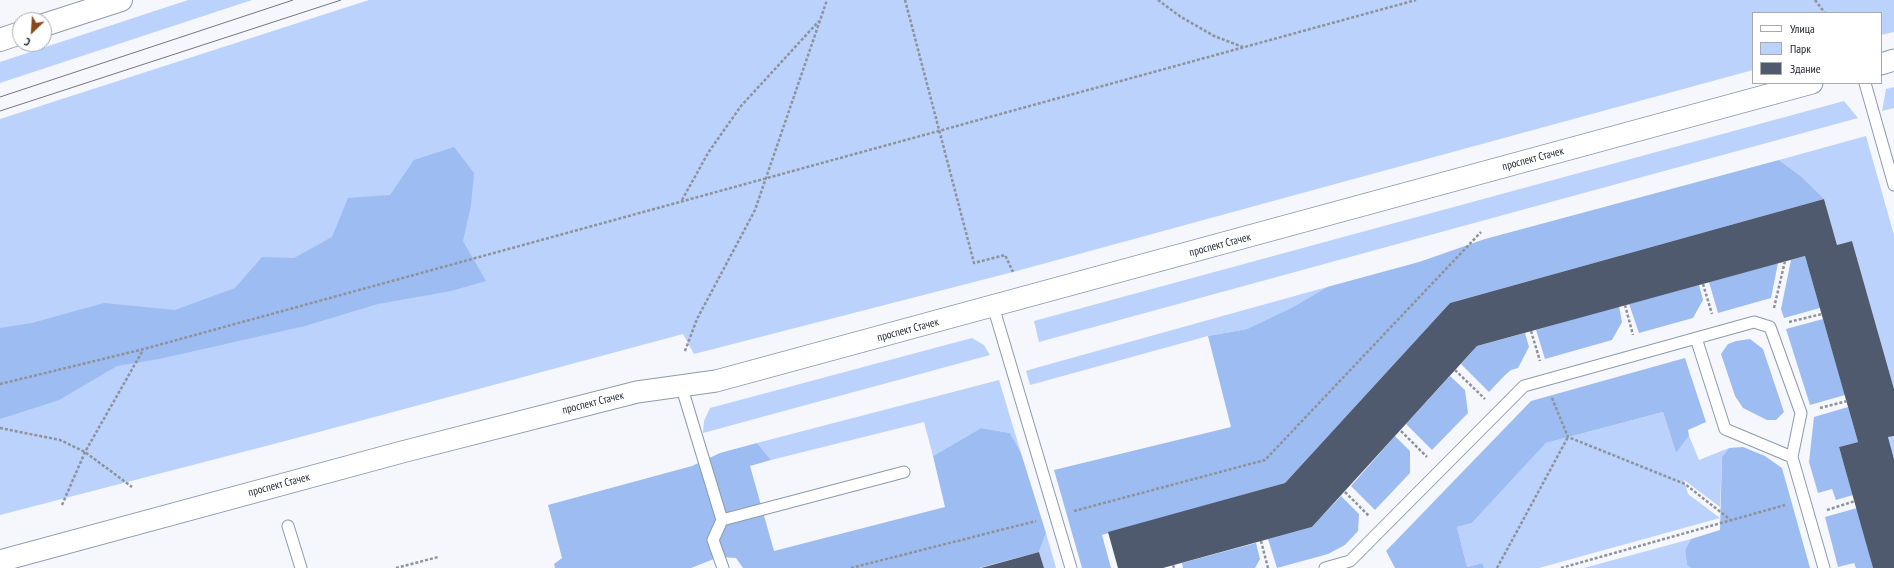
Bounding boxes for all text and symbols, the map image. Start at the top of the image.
north arrow [12,12,52,52]
legend [1752,12,1882,84]
text: Улица [1790,21,1815,36]
text: С [22,35,33,49]
text: Парк [1790,41,1811,56]
text: Здание [1790,61,1821,76]
street label: проспект Стачек [1501,144,1565,174]
street label: проспект Стачек [1188,230,1252,260]
street label: проспект Стачек [876,315,940,345]
street label: проспект Стачек [561,389,625,417]
street label: проспект Стачек [247,470,311,500]

